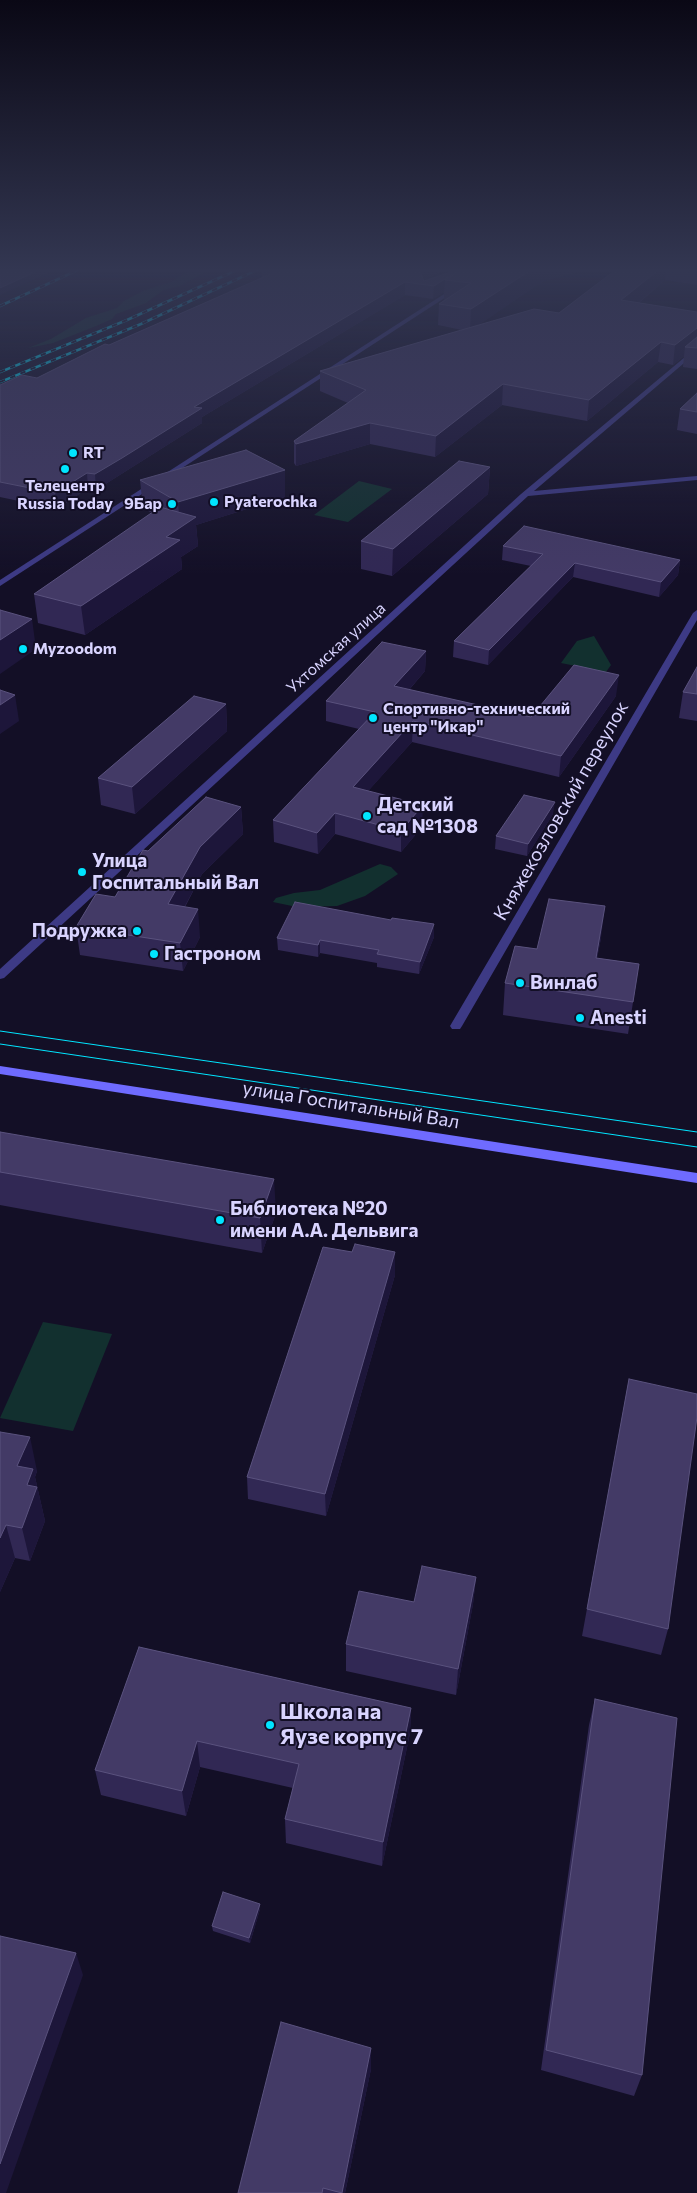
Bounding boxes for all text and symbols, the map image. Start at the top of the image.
place label: RT [83,443,104,463]
marker: RT [67,447,79,459]
marker: Телецентр Russia Today [59,463,71,475]
place label: Телецентр Russia Today [17,476,113,514]
place label: Pyaterochka [224,492,317,512]
place label: 9Бар [124,494,162,514]
marker: Pyaterochka [208,496,220,508]
marker: 9Бар [166,498,178,510]
street label: Ухтомская улица [283,599,389,697]
place label: Myzoodom [33,639,117,659]
marker: Myzoodom [17,643,29,655]
street label: Княжекозловский переулок [489,697,633,925]
place label: Спортивно-технический центр "Икар" [383,699,570,737]
marker: Спортивно-технический центр "Икар" [367,712,379,724]
place label: Детский сад №1308 [377,794,478,838]
marker: Детский сад №1308 [361,810,373,822]
place label: Улица Госпитальный Вал [92,850,259,894]
marker: Улица Госпитальный Вал [76,866,88,878]
place label: Подружка [32,920,127,942]
marker: Подружка [131,925,143,937]
place label: Гастроном [164,943,261,965]
marker: Гастроном [148,948,160,960]
place label: Винлаб [530,972,597,994]
marker: Винлаб [514,977,526,989]
place label: Anesti [590,1007,647,1029]
marker: Anesti [574,1012,586,1024]
street label: улица Госпитальный Вал [241,1077,461,1133]
place label: Библиотека №20 имени А.А. Дельвига [230,1198,418,1242]
marker: Библиотека №20 имени А.А. Дельвига [214,1214,226,1226]
place label: Школа на Яузе корпус 7 [280,1699,423,1750]
marker: Школа на Яузе корпус 7 [264,1719,276,1731]

